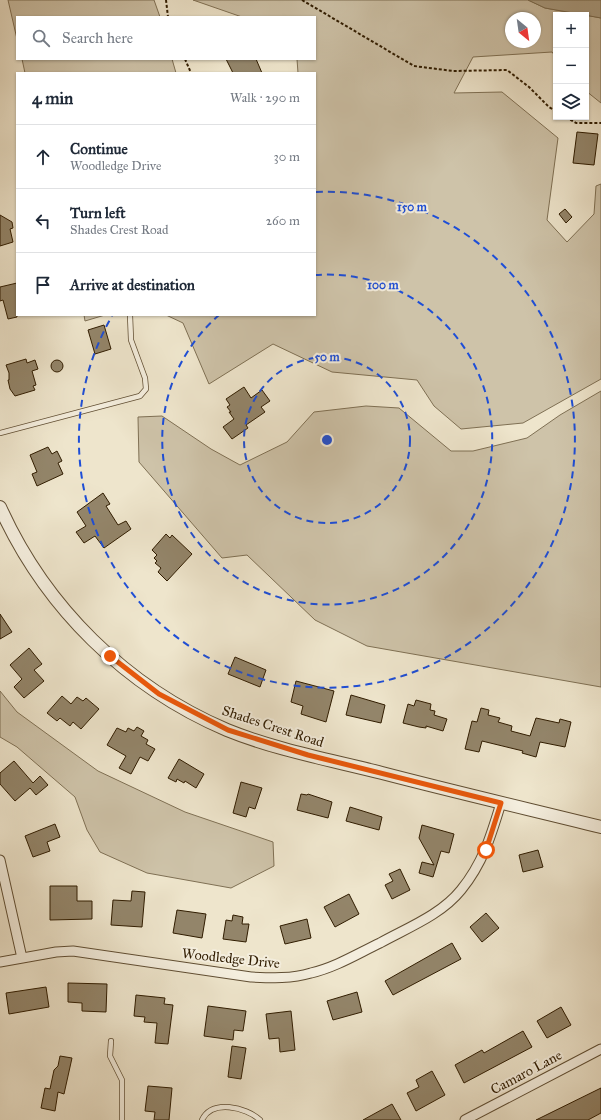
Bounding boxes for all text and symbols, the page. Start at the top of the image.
north arrow [505,12,541,48]
map controls [553,12,589,120]
button: + [553,12,589,48]
search box [16,16,316,60]
icon: search [30,27,52,49]
text: Search here [62,29,133,47]
button: − [553,48,589,84]
button: layers [553,84,589,120]
text: 4 min [32,88,73,109]
text: Walk · 290 m [230,90,300,106]
text: Continue [70,140,128,158]
icon: ahead [32,146,54,168]
text: 30 m [274,149,300,165]
text: Woodledge Drive [70,158,161,174]
text: 150 m [397,200,428,214]
text: Turn left [70,204,126,222]
icon: left [32,210,54,232]
text: 260 m [266,213,300,229]
text: Shades Crest Road [70,222,169,238]
icon: arrive [32,274,54,296]
text: Arrive at destination [70,276,195,294]
text: 100 m [367,278,400,292]
text: 50 m [314,350,341,364]
centre of rings [320,433,334,447]
route end [101,647,119,665]
street label: Shades Crest Road [220,702,326,751]
route start [477,841,495,859]
street label: Woodledge Drive [181,945,281,972]
street label: Camaro Lane [488,1047,565,1098]

